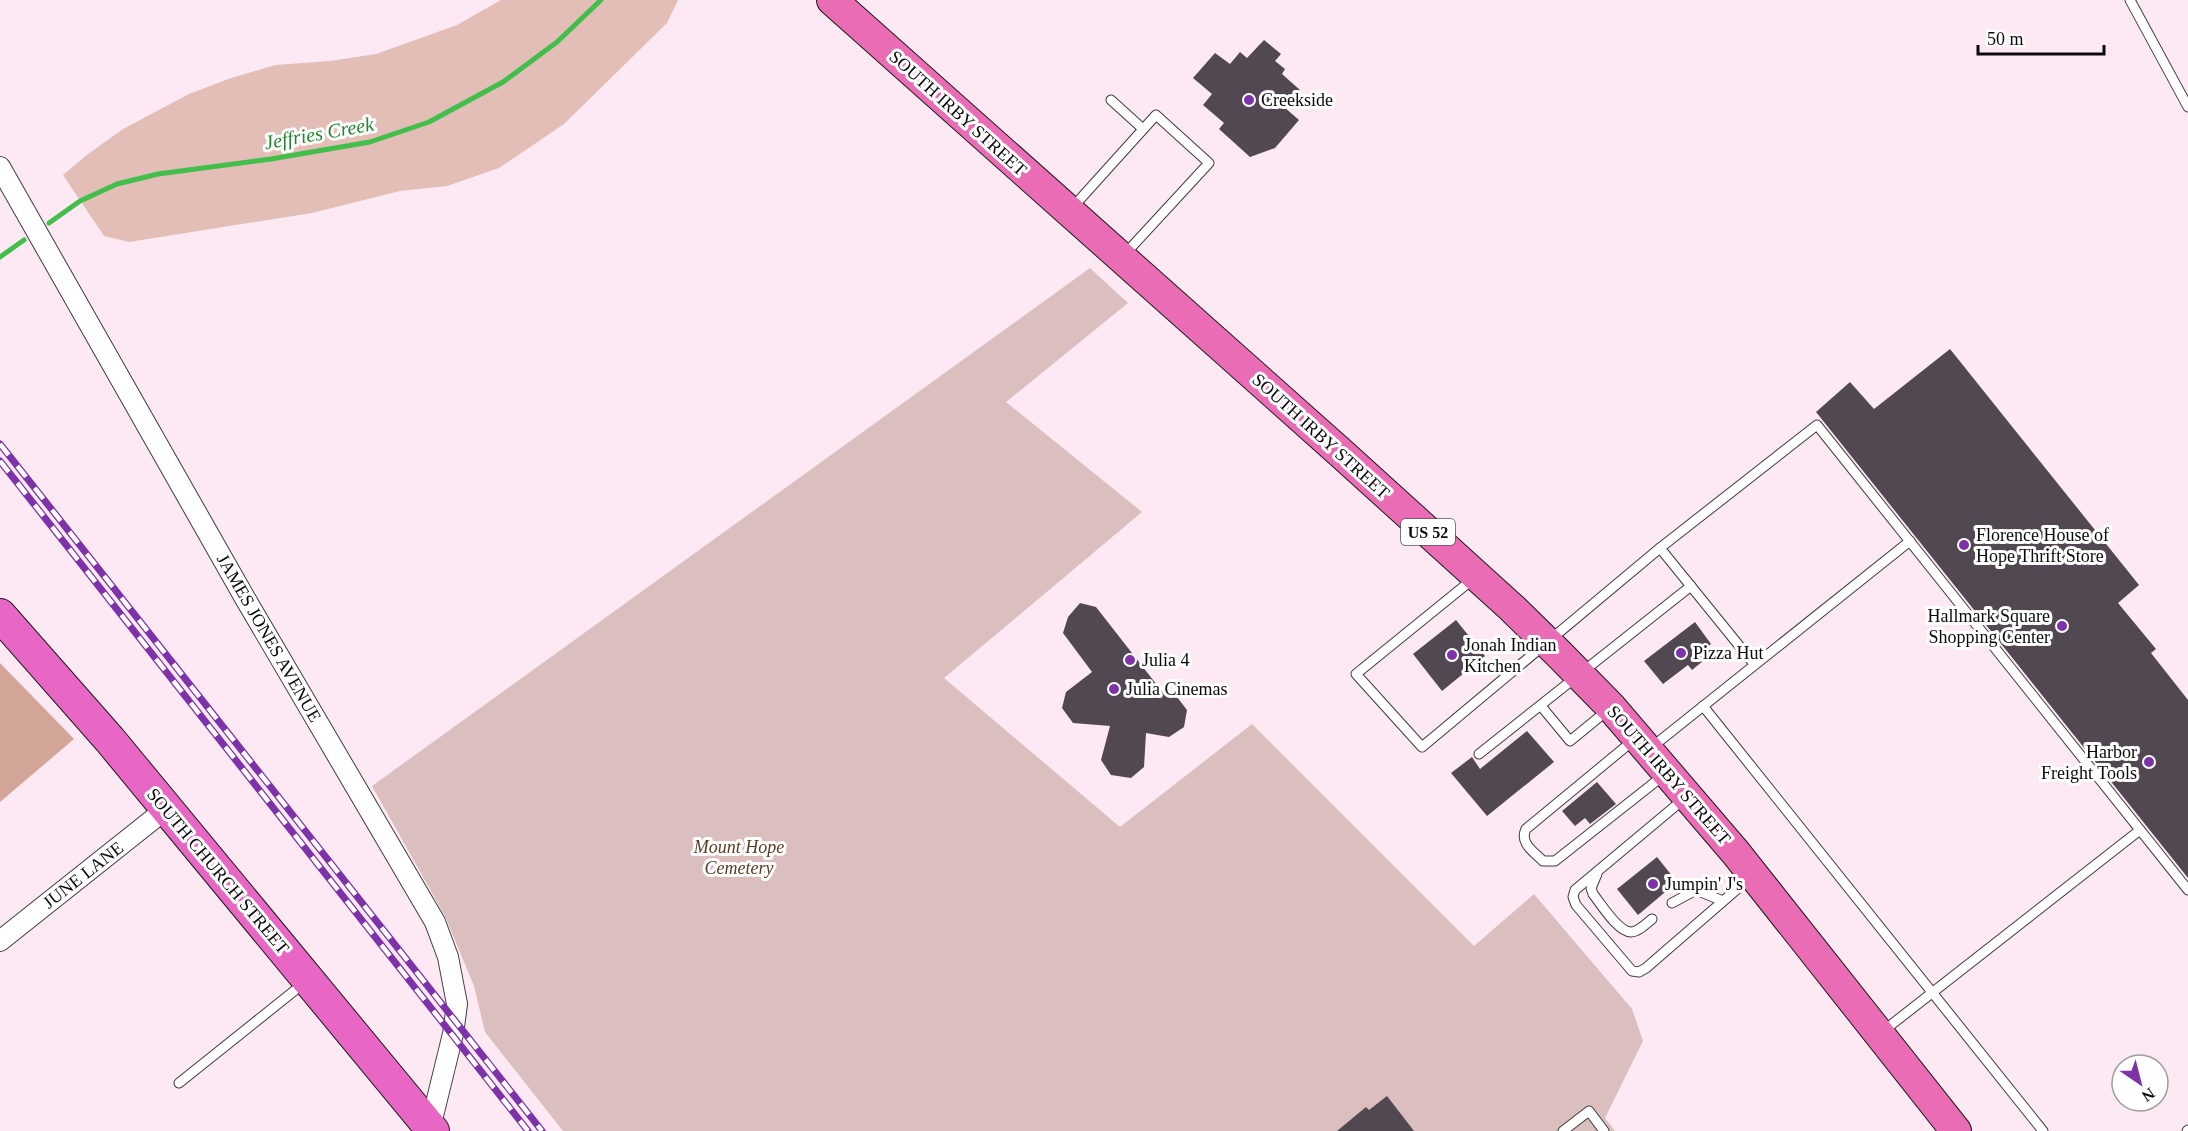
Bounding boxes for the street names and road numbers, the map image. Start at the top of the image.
street label: SOUTH IRBY STREET [885,46,1031,180]
street label: SOUTH IRBY STREET [1248,369,1394,503]
road number: US 52 [1401,519,1455,545]
street label: JAMES JONES AVENUE [213,550,325,726]
street label: SOUTH IRBY STREET [1603,702,1735,848]
street label: SOUTH CHURCH STREET [143,784,293,958]
street label: JUNE LANE [39,837,127,913]

